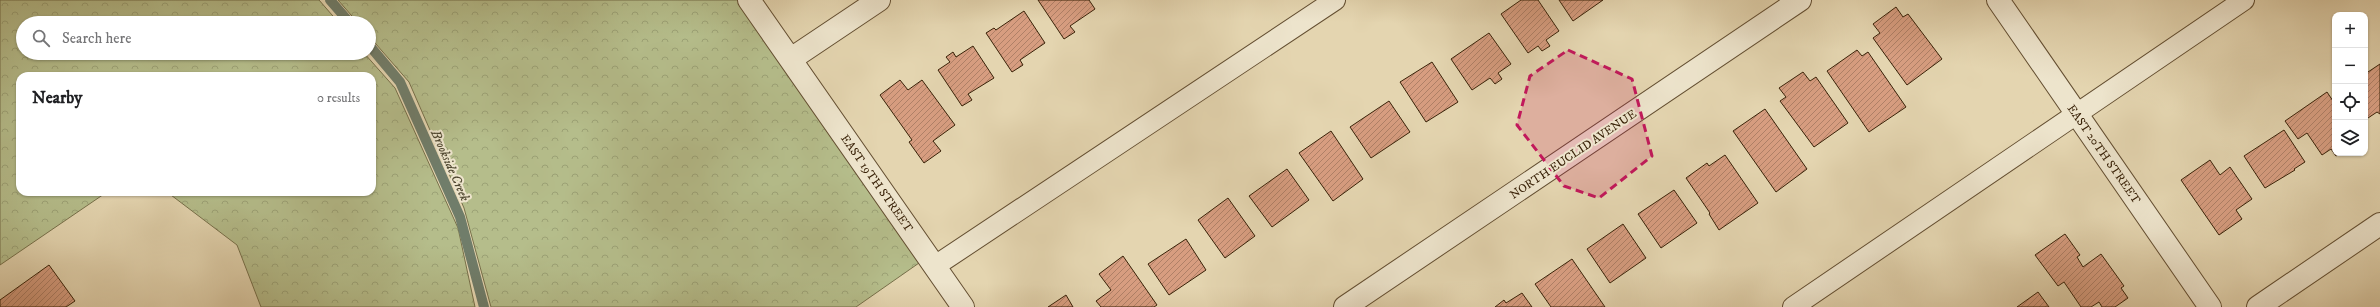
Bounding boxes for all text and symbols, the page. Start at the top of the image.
map controls [2332,12,2368,156]
button: + [2332,12,2368,48]
search box [16,16,376,60]
icon: search [30,27,52,49]
text: Search here [62,29,131,48]
button: − [2332,48,2368,84]
button: locate [2332,84,2368,120]
text: Nearby [32,87,82,109]
text: 0 results [317,90,360,106]
street label: EAST 20TH STREET [2064,102,2143,207]
street label: NORTH EUCLID AVENUE [1507,106,1640,202]
button: layers [2332,120,2368,156]
water label: Brookside Creek [427,126,473,204]
street label: EAST 19TH STREET [837,132,916,235]

